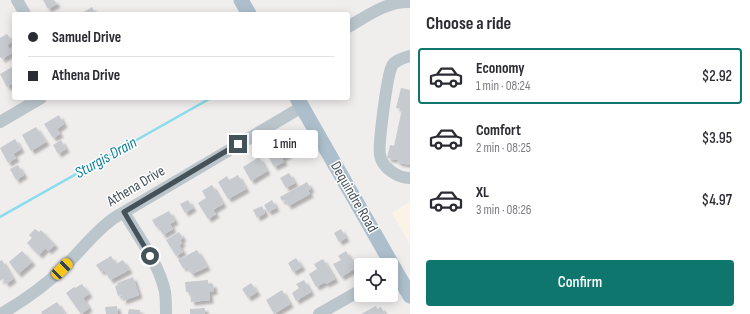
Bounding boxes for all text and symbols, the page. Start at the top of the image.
text: Choose a ride [426,13,511,34]
text: Samuel Drive [52,28,121,47]
icon: car [428,58,464,94]
text: Economy [476,59,525,78]
text: Athena Drive [52,66,120,85]
text: $2.92 [702,67,732,86]
text: 1 min · 08:24 [476,78,530,94]
icon: car [428,120,464,156]
text: Comfort [476,121,521,140]
text: $3.95 [702,129,732,148]
callout: 1 min [252,130,318,158]
water label: Sturgis Drain [72,133,141,183]
route end [229,135,247,153]
text: 1 min [273,136,297,152]
text: 2 min · 08:25 [476,140,531,156]
street label: Dequindre Road [326,158,382,236]
street label: Athena Drive [103,161,168,211]
icon: car [428,182,464,218]
text: XL [476,183,489,202]
text: $4.97 [702,191,732,210]
text: 3 min · 08:26 [476,202,532,218]
route start [141,247,159,265]
car [49,256,75,282]
map controls [354,258,398,302]
button: locate [354,258,398,302]
button: Confirm [426,260,734,306]

